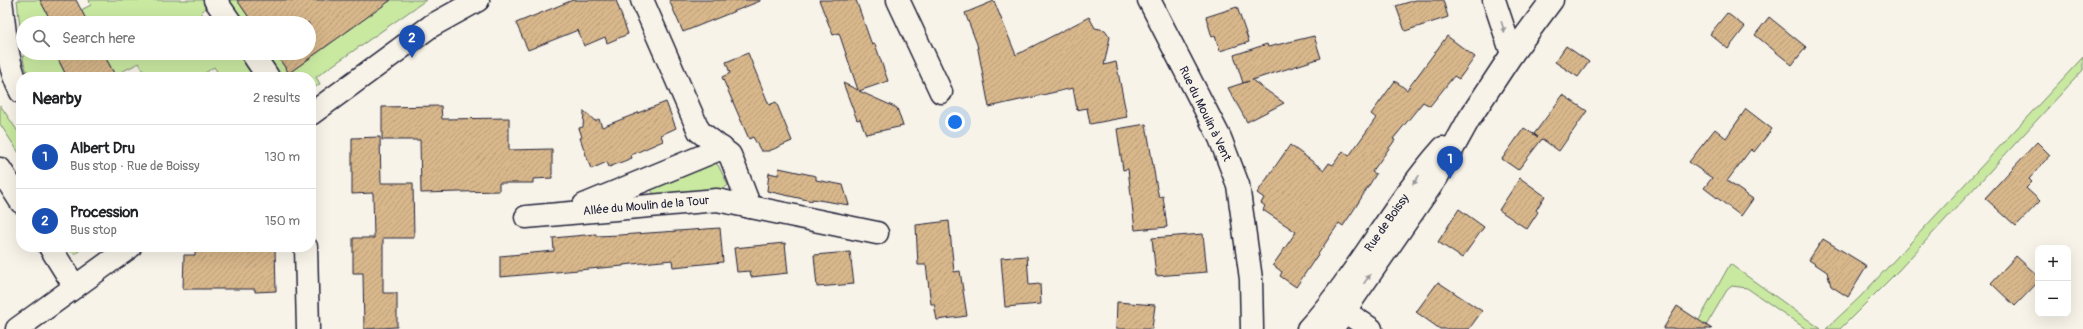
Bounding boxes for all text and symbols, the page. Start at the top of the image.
search box [16,16,316,60]
one-way arrow [1500,22,1506,34]
pin: 2 [399,25,425,58]
icon: search [30,27,52,49]
text: Search here [62,29,135,48]
street label: Rue du Moulin à Vent [1175,64,1235,164]
text: Nearby [32,88,81,109]
text: 2 results [253,90,300,106]
your location [945,112,965,132]
text: Albert Dru [70,139,135,158]
pin: 1 [1437,146,1463,179]
text: 1 [42,149,48,165]
text: 130 m [264,149,300,165]
text: Bus stop · Rue de Boissy [70,158,200,174]
one-way arrow [1412,175,1420,186]
street label: Rue de Boissy [1362,191,1412,255]
street label: Allée du Moulin de la Tour [582,193,710,219]
text: Procession [70,203,139,222]
text: 2 [41,213,49,229]
text: 150 m [265,213,300,229]
text: Bus stop [70,222,117,238]
map controls [2035,245,2071,317]
button: + [2035,245,2071,281]
one-way arrow [1363,274,1371,284]
button: − [2035,281,2071,317]

